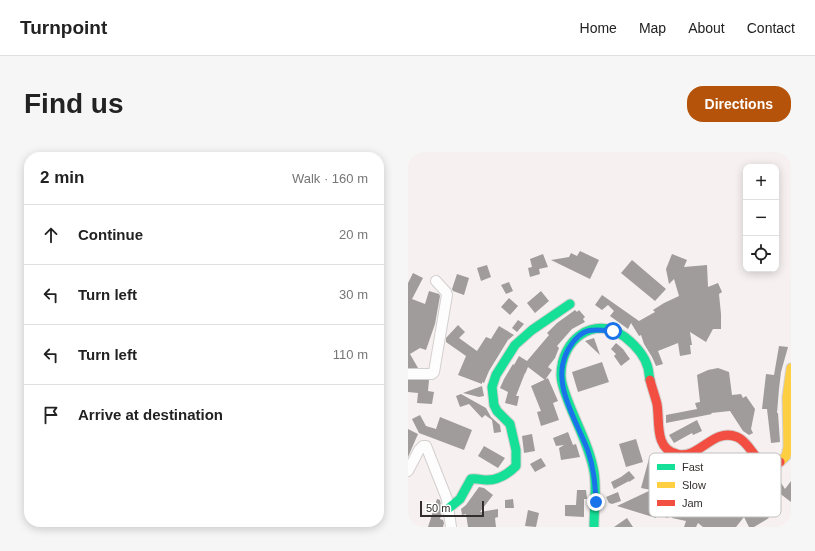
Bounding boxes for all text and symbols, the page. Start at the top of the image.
text: Turnpoint [20,17,107,38]
text: Home [580,20,617,36]
text: Map [639,20,666,36]
text: About [688,20,725,36]
text: Contact [747,20,795,36]
button: Directions [687,86,791,122]
text: Find us [24,88,124,119]
map controls [743,164,779,272]
button: + [743,164,779,200]
text: 2 min [40,168,84,187]
text: Walk · 160 m [292,171,368,186]
button: − [743,200,779,236]
icon: ahead [40,224,62,246]
text: Continue [78,226,143,243]
text: 20 m [339,227,368,242]
button: locate [743,236,779,272]
icon: left [40,284,62,306]
text: Turn left [78,286,137,303]
text: 30 m [339,287,368,302]
route start [604,322,622,340]
icon: left [40,344,62,366]
text: Turn left [78,346,137,363]
text: 110 m [333,347,368,362]
icon: arrive [40,404,62,426]
text: Arrive at destination [78,406,223,423]
legend [649,453,781,517]
text: Fast [682,461,703,473]
text: Slow [682,479,706,491]
route end [587,493,605,511]
text: Jam [682,497,703,509]
scale bar [420,499,484,518]
text: 50 m [426,502,450,514]

